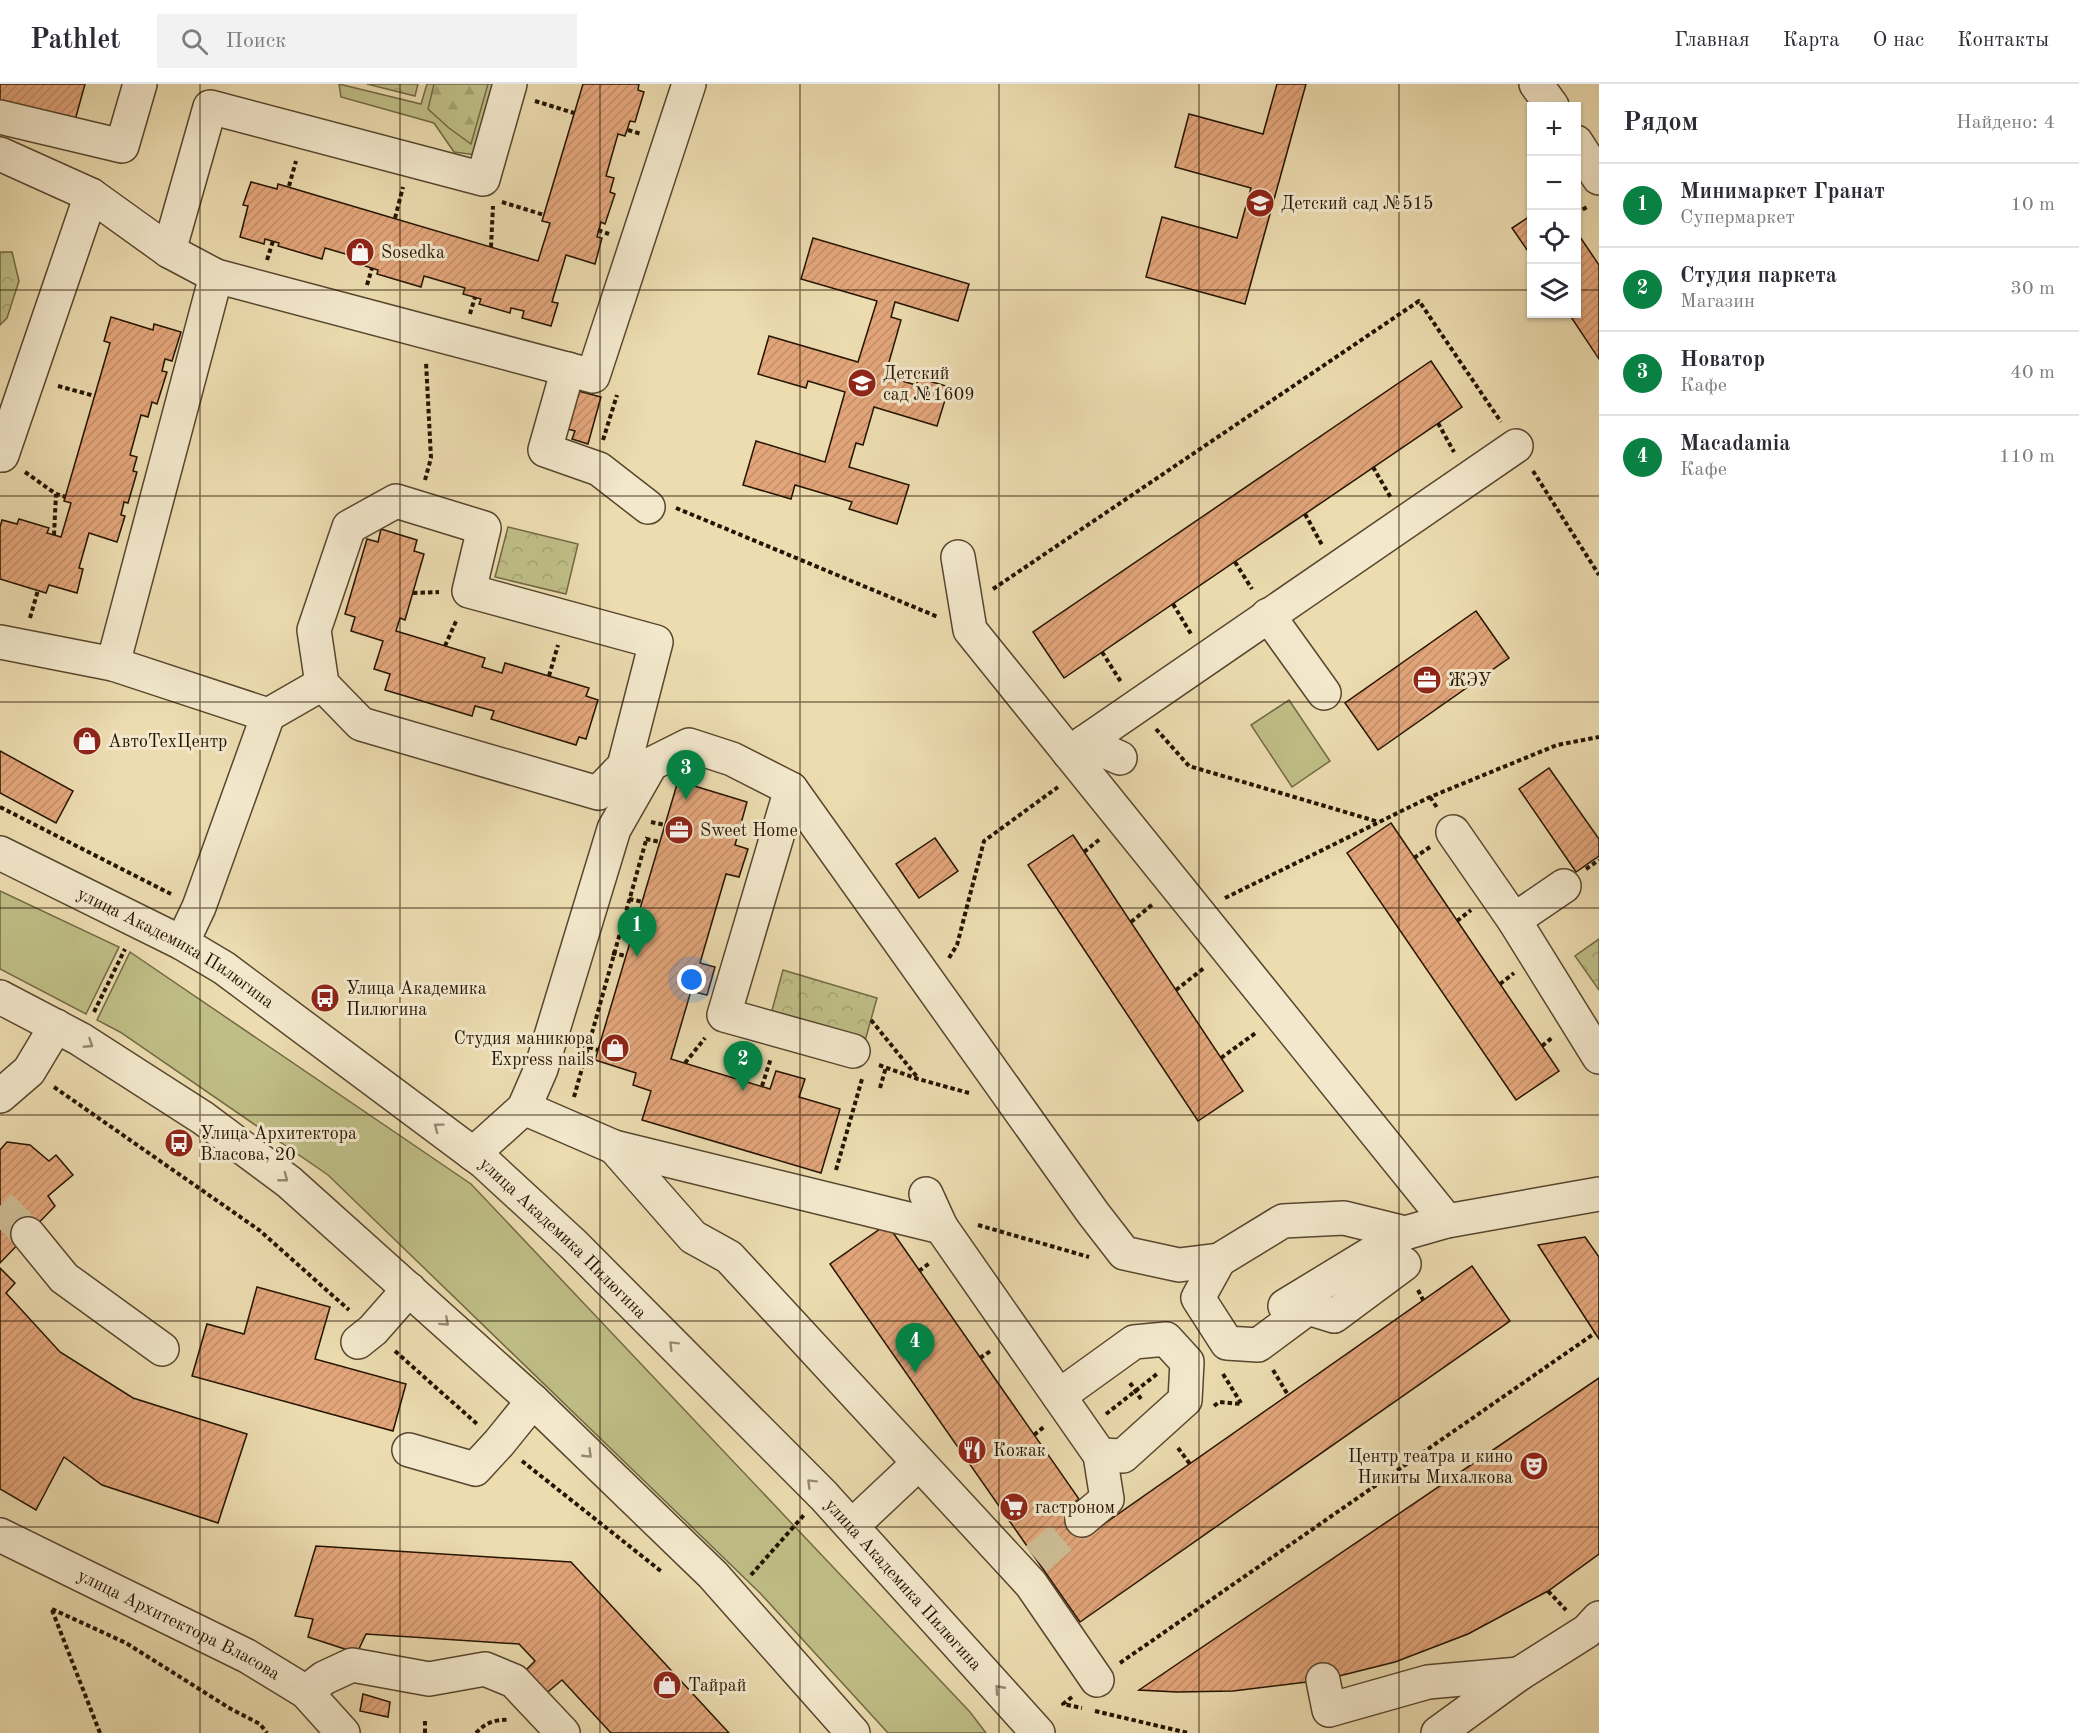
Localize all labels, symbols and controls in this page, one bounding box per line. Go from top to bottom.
search box [157,14,577,68]
icon: search [178,25,211,58]
text: Pathlet [30,27,121,55]
text: Поиск [226,30,286,52]
text: Главная [1674,30,1750,51]
text: Карта [1783,30,1840,51]
text: О нас [1873,30,1924,51]
text: Контакты [1957,30,2049,51]
map controls [1527,102,1581,318]
button: + [1527,102,1581,156]
text: Рядом [1623,110,1698,136]
text: Найдено: 4 [1956,113,2055,133]
button: − [1527,156,1581,210]
text: Минимаркет Гранат [1680,181,1885,203]
school or university icon: Детский сад №515 [1244,187,1276,219]
place label: Детский сад №515 [1281,195,1434,213]
text: 1 [1637,195,1648,215]
text: 10 m [2010,195,2055,215]
text: Супермаркет [1680,208,1795,228]
button: locate [1527,210,1581,264]
shop icon: Sosedka [344,236,376,268]
place label: Sosedka [381,244,445,262]
button: layers [1527,264,1581,318]
text: Студия паркета [1680,265,1837,287]
text: 2 [1637,279,1648,299]
text: 30 m [2010,279,2055,299]
text: Магазин [1680,292,1755,312]
text: Новатор [1680,349,1765,371]
text: 3 [1637,363,1648,383]
text: 40 m [2010,363,2055,383]
place label: Детский сад №1609 [883,365,975,404]
school or university icon: Детский сад №1609 [846,367,878,399]
text: Кафе [1680,376,1727,396]
text: Macadamia [1680,433,1791,455]
text: 4 [1637,447,1648,467]
text: 110 m [1999,447,2055,467]
text: Кафе [1680,460,1727,480]
office icon: ЖЭУ [1411,664,1443,696]
place label: ЖЭУ [1448,672,1492,690]
shop icon: АвтоТехЦентр [71,725,103,757]
place label: АвтоТехЦентр [108,733,227,751]
pin: 3 [666,750,706,800]
office icon: Sweet Home [663,814,695,846]
place label: Sweet Home [700,822,798,840]
street label: улица Академика Пилюгина [74,885,277,1012]
pin: 1 [618,908,656,957]
your location [677,965,706,994]
place label: Улица Академика Пилюгина [346,980,487,1019]
bus stop icon: Улица Академика Пилюгина [309,982,341,1014]
place label: Студия маникюра Express nails [454,1030,594,1069]
shop icon: Студия маникюра Express nails [599,1032,631,1064]
one-way arrow [82,1037,93,1048]
pin: 2 [724,1042,762,1091]
one-way arrow [433,1124,444,1135]
place label: Улица Архитектора Власова, 20 [200,1125,357,1164]
bus stop icon: Улица Архитектора Власова, 20 [163,1127,195,1159]
street label: улица Академика Пилюгина [475,1154,650,1323]
one-way arrow [277,1171,288,1182]
one-way arrow [438,1315,449,1326]
pin: 4 [896,1324,934,1373]
one-way arrow [669,1342,680,1352]
restaurant icon: Кожак [956,1434,988,1466]
place label: Кожак [993,1442,1046,1460]
one-way arrow [581,1447,592,1458]
place label: Центр театра и кино Никиты Михалкова [1348,1448,1513,1487]
theatre icon: Центр театра и кино Никиты Михалкова [1518,1450,1550,1482]
one-way arrow [807,1479,818,1489]
supermarket icon: гастроном [998,1491,1030,1523]
street label: улица Академика Пилюгина [821,1496,985,1674]
place label: гастроном [1035,1499,1115,1517]
street label: улица Архитектора Власова [75,1566,283,1684]
shop icon: Тайрай [651,1669,683,1701]
place label: Тайрай [688,1677,746,1695]
one-way arrow [995,1686,1006,1696]

